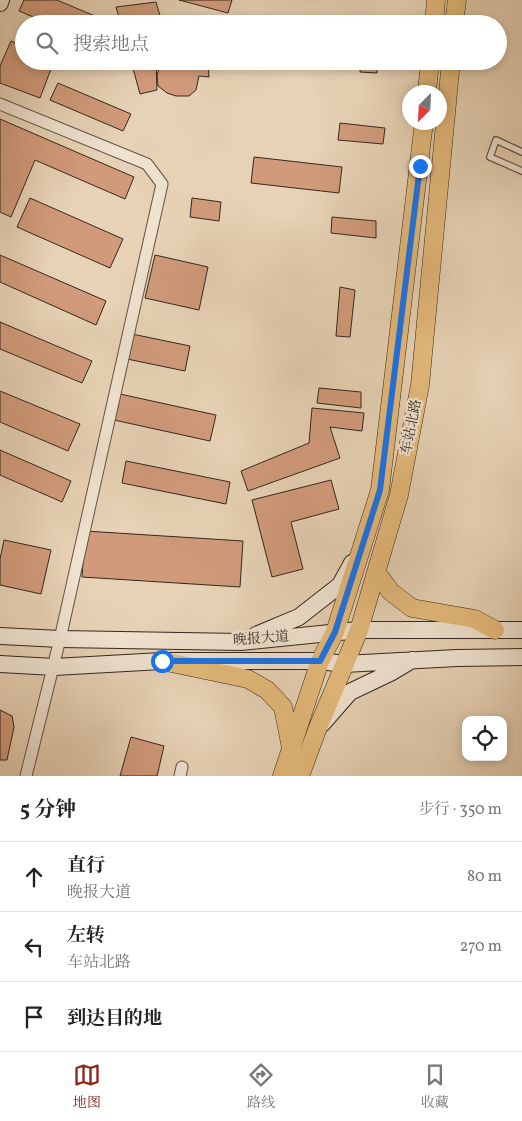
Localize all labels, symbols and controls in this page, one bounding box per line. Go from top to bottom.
search box [15,15,507,70]
icon: search [33,29,61,57]
text: 搜索地点 [73,32,149,58]
north arrow [402,85,447,130]
route end [409,155,432,178]
street label: 车站北路 [397,398,427,456]
street label: 晚报大道 [232,628,290,650]
route start [151,650,174,673]
map controls [462,716,507,761]
button: locate [462,716,507,761]
text: 5 分钟 [20,796,76,825]
text: 步行 · 350 m [418,799,502,821]
text: 直行 [67,853,105,879]
icon: ahead [20,863,48,891]
text: 80 m [467,866,502,888]
text: 晚报大道 [67,882,131,904]
text: 左转 [67,923,105,949]
icon: left [20,933,48,961]
text: 270 m [460,936,502,958]
text: 车站北路 [67,952,131,974]
icon: arrive [20,1003,48,1031]
text: 到达目的地 [67,1006,162,1032]
tab: 地图 [73,1061,101,1113]
tab: 路线 [247,1061,275,1113]
tab: 收藏 [421,1061,449,1113]

